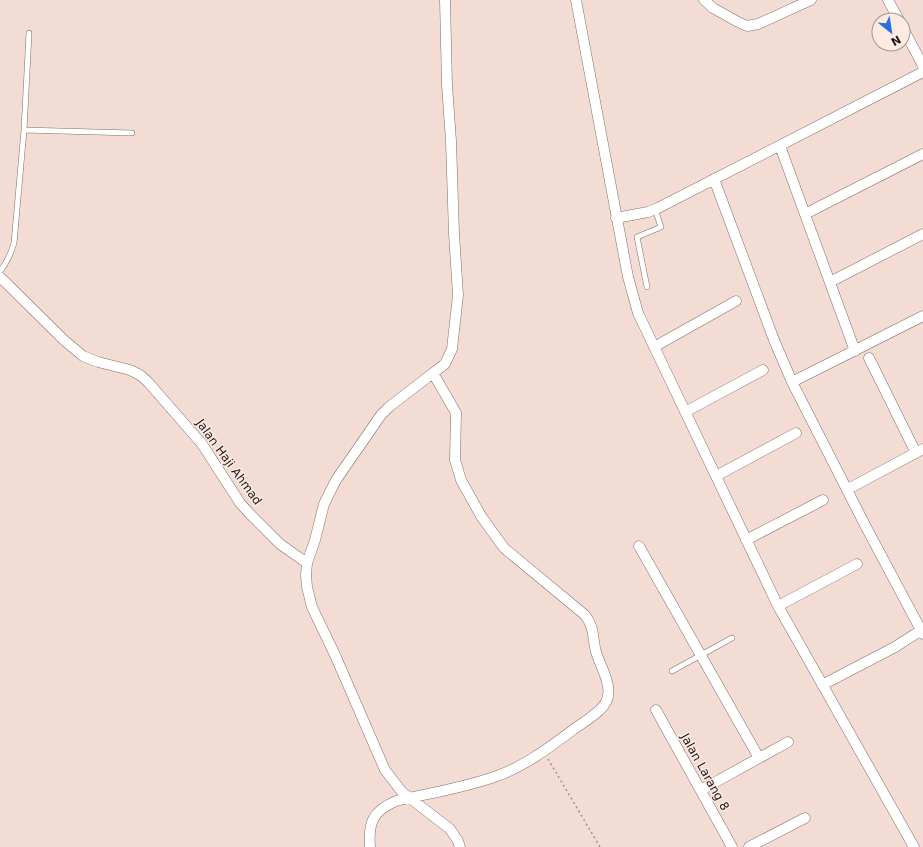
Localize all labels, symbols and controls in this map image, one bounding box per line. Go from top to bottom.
north arrow [871,12,911,52]
text: N [889,32,903,48]
street label: Jalan Haji Ahmad [193,416,265,508]
street label: Jalan Larang 8 [678,730,732,813]

